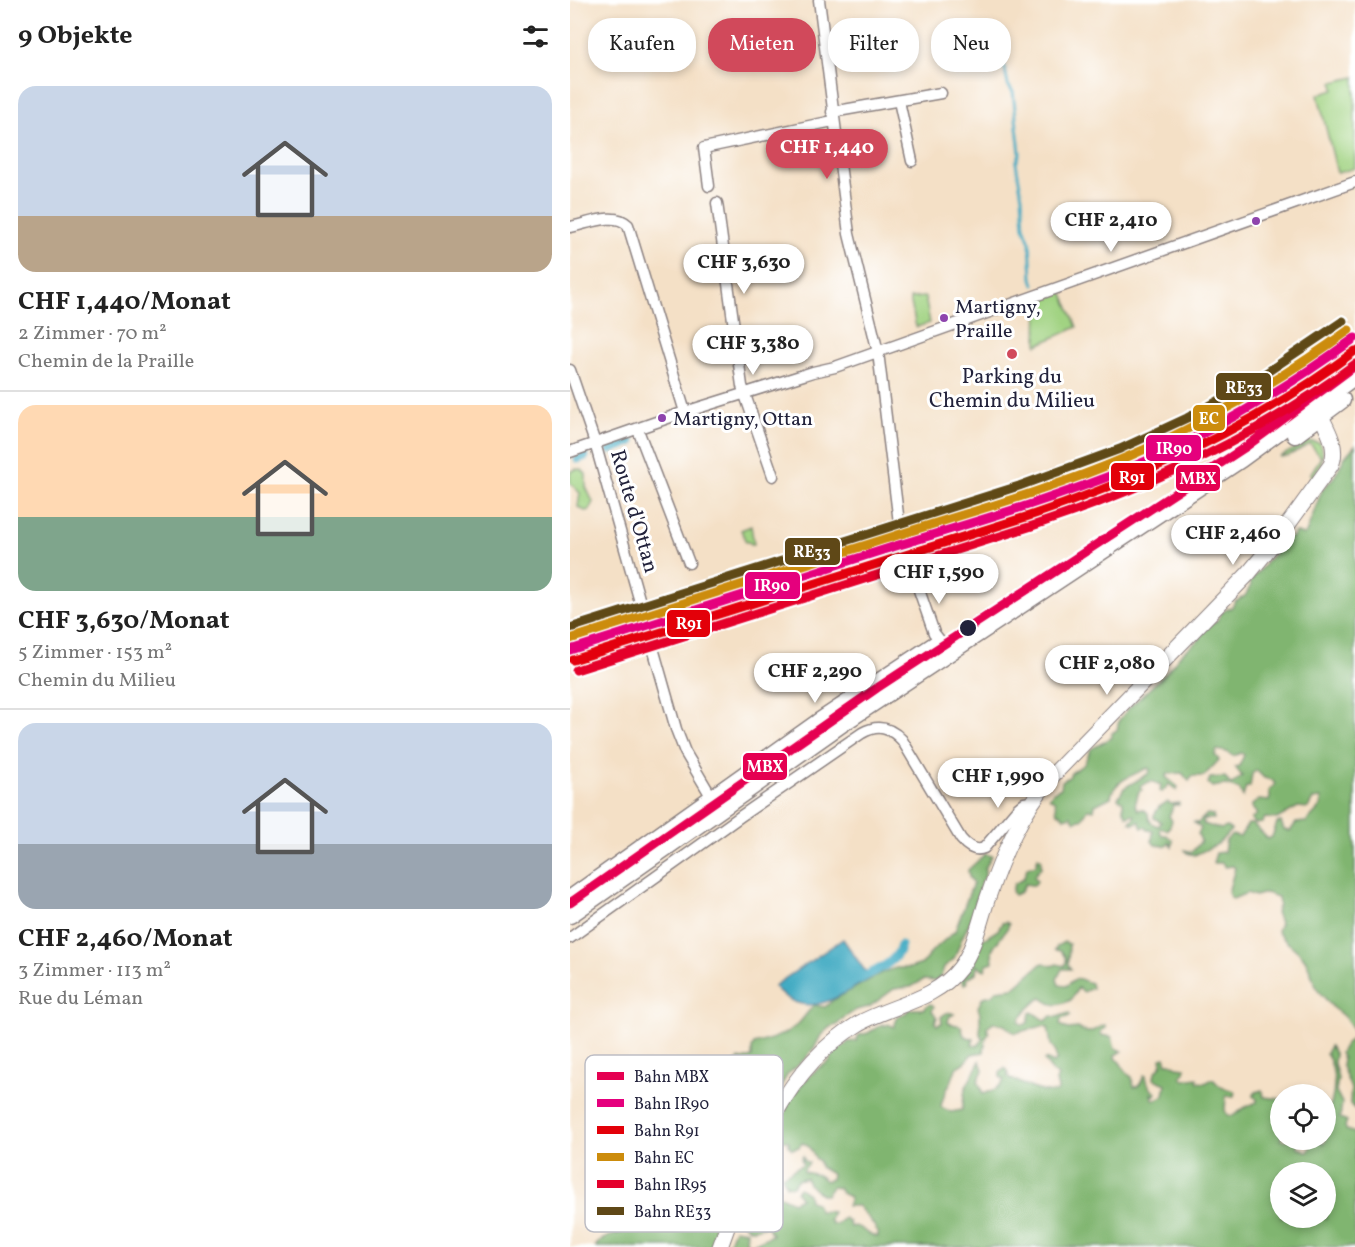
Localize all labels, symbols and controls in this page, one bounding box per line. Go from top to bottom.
text: 9 Objekte [18,18,133,54]
chip: Kaufen [588,18,696,72]
chip: Mieten [708,18,816,72]
chip: Filter [828,18,919,72]
chip: Neu [931,18,1011,72]
icon: filters [519,20,552,53]
icon: home [231,125,339,233]
pin: CHF 1,440 [758,129,896,180]
text: CHF 1,440 [780,134,874,162]
pin: CHF 2,410 [1042,202,1180,253]
text: CHF 2,410 [1065,207,1157,235]
unlabelled marker [1250,215,1262,227]
pin: CHF 3,630 [675,244,813,295]
text: CHF 3,630 [697,249,791,277]
text: CHF 1,440/Monat [18,284,231,320]
place label: Martigny, Praille [955,294,1041,346]
marker: Martigny, Praille [938,312,950,324]
text: 2 Zimmer · 70 m² [18,320,167,348]
pin: CHF 3,380 [684,325,822,376]
text: CHF 3,380 [706,330,800,358]
marker: Parking du Chemin du Milieu [1005,347,1019,361]
text: Chemin de la Praille [18,348,194,376]
place label: Parking du Chemin du Milieu [929,363,1095,416]
line badge: RE33 [1215,372,1272,401]
text: RE33 [1225,378,1263,400]
line badge: EC [1192,404,1226,432]
place label: Martigny, Ottan [673,406,813,434]
text: EC [1199,409,1219,431]
marker: Martigny, Ottan [656,412,668,424]
line badge: IR90 [1145,434,1202,462]
text: IR90 [1156,439,1192,461]
icon: home [231,444,339,552]
street label: Route d'Ottan [602,446,665,576]
line badge: R91 [1110,462,1155,491]
line badge: MBX [1175,464,1221,492]
text: R91 [1119,468,1145,490]
text: MBX [1180,469,1216,491]
pin: CHF 2,460 [1164,515,1302,566]
text: CHF 2,460 [1185,520,1281,548]
line badge: RE33 [784,537,841,566]
text: RE33 [793,542,831,564]
pin: CHF 1,590 [870,554,1008,605]
text: CHF 1,590 [894,559,984,587]
line badge: IR90 [744,571,801,600]
text: IR90 [754,576,790,598]
text: CHF 3,630/Monat [18,603,229,639]
line badge: R91 [666,609,711,638]
text: R91 [676,614,702,636]
unlabelled marker [958,618,978,638]
text: 5 Zimmer · 153 m² [18,639,172,667]
pin: CHF 2,080 [1038,645,1176,696]
text: CHF 2,080 [1059,650,1155,678]
pin: CHF 2,290 [746,653,884,704]
text: CHF 2,290 [768,658,862,686]
text: Chemin du Milieu [18,667,176,695]
line badge: MBX [742,752,788,781]
text: MBX [747,757,783,779]
pin: CHF 1,990 [929,758,1067,809]
icon: home [231,762,339,870]
text: CHF 1,990 [952,763,1044,791]
text: CHF 2,460/Monat [18,921,233,957]
text: 3 Zimmer · 113 m² [18,957,171,985]
text: Rue du Léman [18,985,143,1013]
legend [585,1055,783,1232]
text: Bahn MBX [634,1067,710,1089]
map controls [1270,1084,1336,1228]
button: locate [1270,1084,1336,1150]
text: Bahn IR90 [634,1094,709,1116]
text: Bahn R91 [634,1121,700,1143]
text: Bahn EC [634,1148,694,1170]
button: layers [1270,1162,1336,1228]
text: Bahn IR95 [634,1175,707,1197]
text: Bahn RE33 [634,1202,711,1224]

